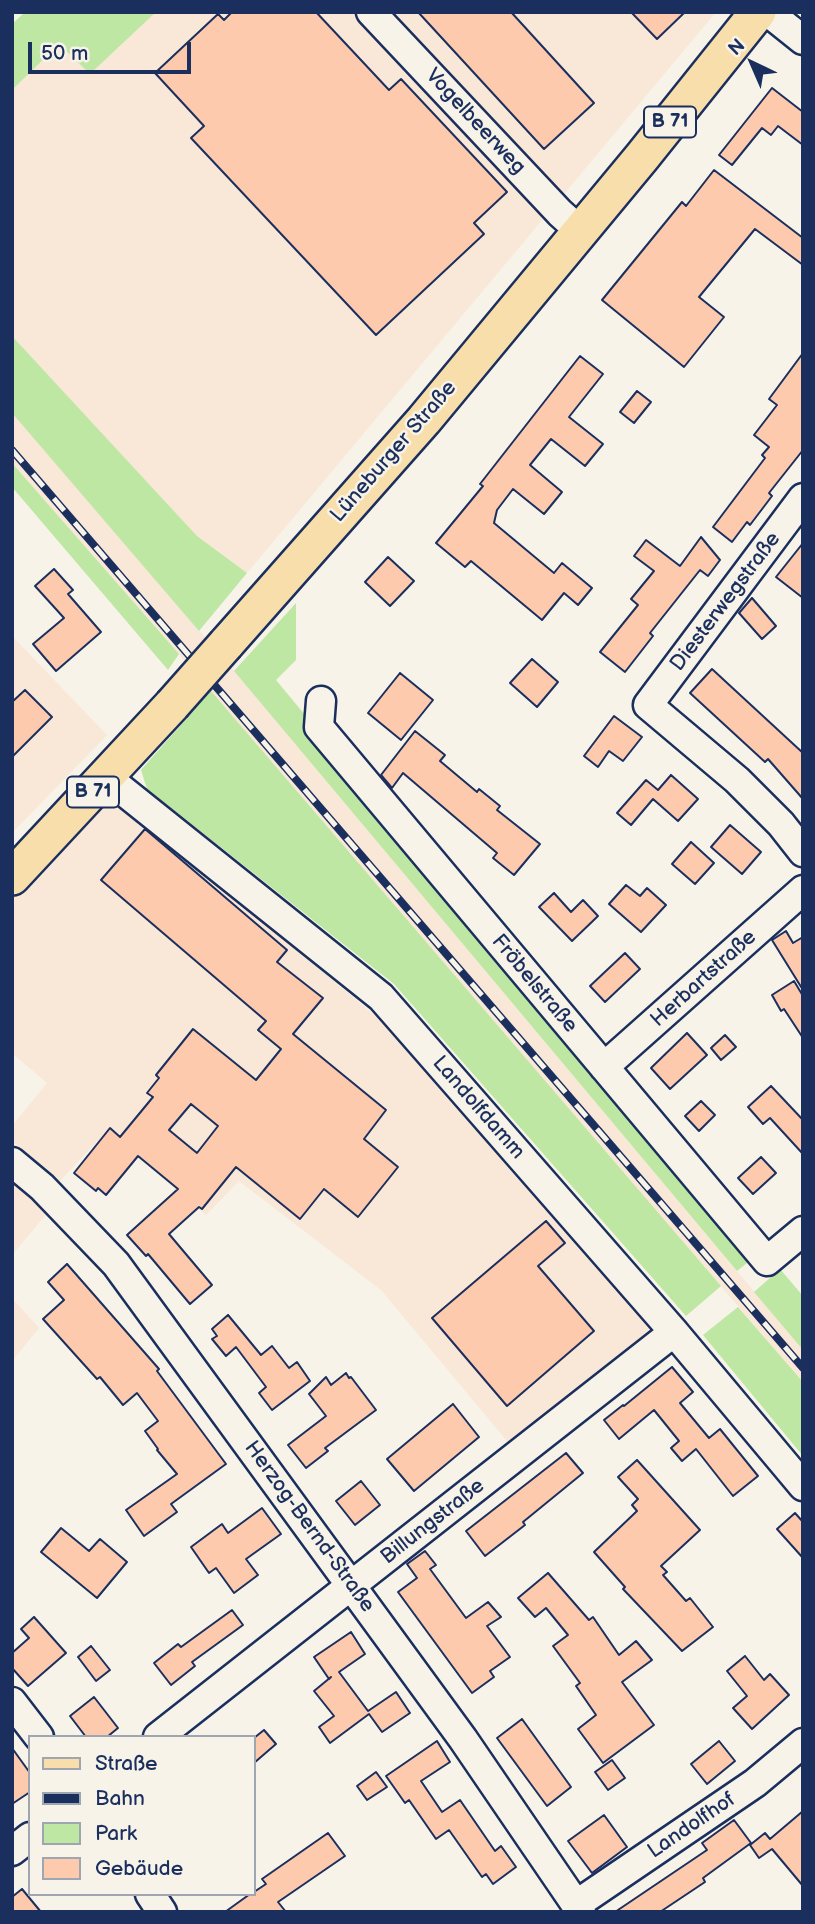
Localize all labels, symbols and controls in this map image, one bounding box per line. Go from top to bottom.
scale bar [32,28,194,72]
north arrow [717,28,787,98]
text: N [724,34,750,61]
text: 50 m [41,41,88,66]
street label: Vogelbeerweg [420,64,530,180]
road number: B 71 [644,106,696,138]
street label: Lüneburger Straße [326,376,462,528]
street label: Diesterwegstraße [666,528,786,676]
road number: B 71 [67,776,119,807]
street label: Herbartstraße [646,925,762,1033]
street label: Fröbelstraße [486,930,582,1038]
street label: Landolfdamm [426,1051,530,1165]
street label: Herzog-Bernd-Straße [238,1436,380,1618]
street label: Billungstraße [376,1474,490,1570]
legend [28,1735,256,1896]
text: Straße [95,1751,157,1776]
text: Bahn [95,1786,145,1811]
street label: Landolfhof [643,1788,741,1864]
text: Park [95,1821,137,1846]
text: Gebäude [95,1856,183,1881]

